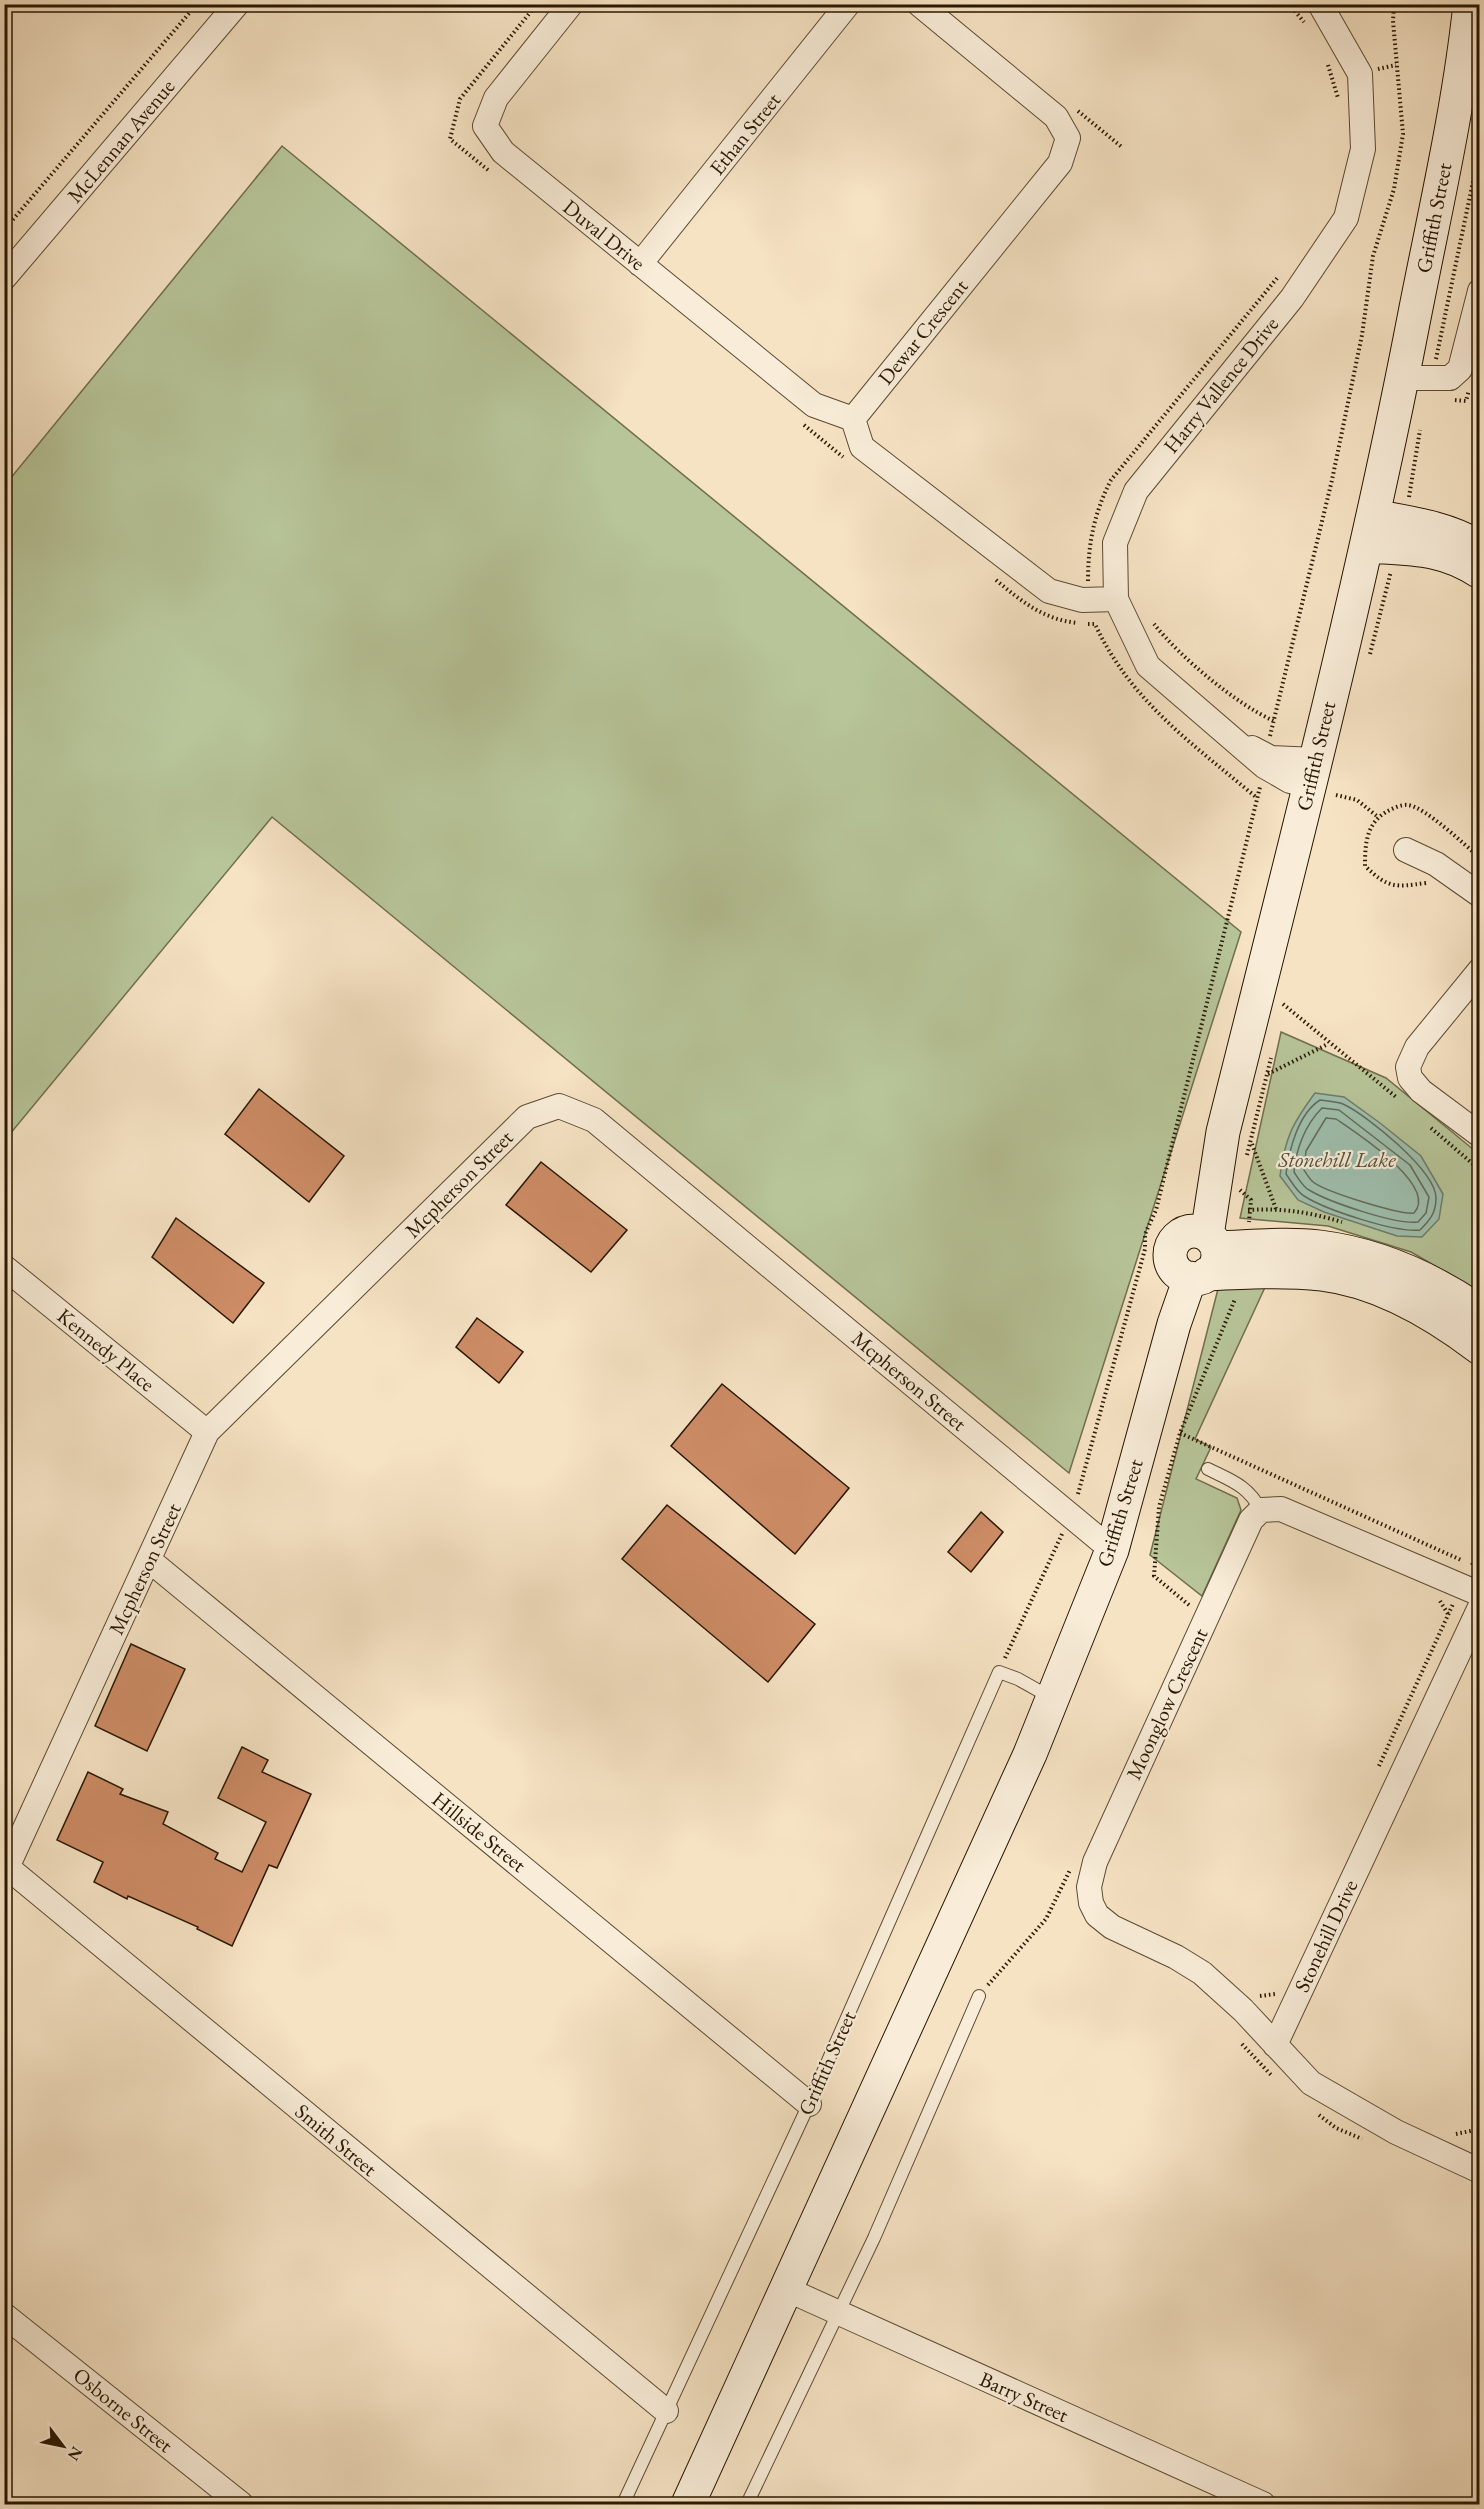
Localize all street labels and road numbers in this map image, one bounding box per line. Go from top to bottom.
street label: McLennan Avenue [61,73,180,208]
street label: Ethan Street [703,87,786,181]
street label: Griffith Street [1410,160,1457,275]
street label: Duval Drive [558,193,651,276]
street label: Dewar Crescent [872,273,974,390]
street label: Harry Vallence Drive [1157,311,1284,458]
street label: Griffith Street [1290,698,1341,813]
street label: Mcpherson Street [399,1124,519,1243]
street label: Kennedy Place [52,1302,161,1397]
street label: Mcpherson Street [846,1325,973,1437]
street label: Griffith Street [1090,1455,1149,1570]
street label: Mcpherson Street [102,1498,187,1639]
street label: Moonglow Crescent [1120,1623,1214,1784]
street label: Hillside Street [427,1785,532,1878]
street label: Stonehill Drive [1288,1875,1363,1996]
street label: Griffith Street [792,2006,862,2119]
street label: Smith Street [290,2097,383,2182]
street label: Osborne Street [68,2361,179,2458]
street label: Barry Street [976,2365,1073,2428]

